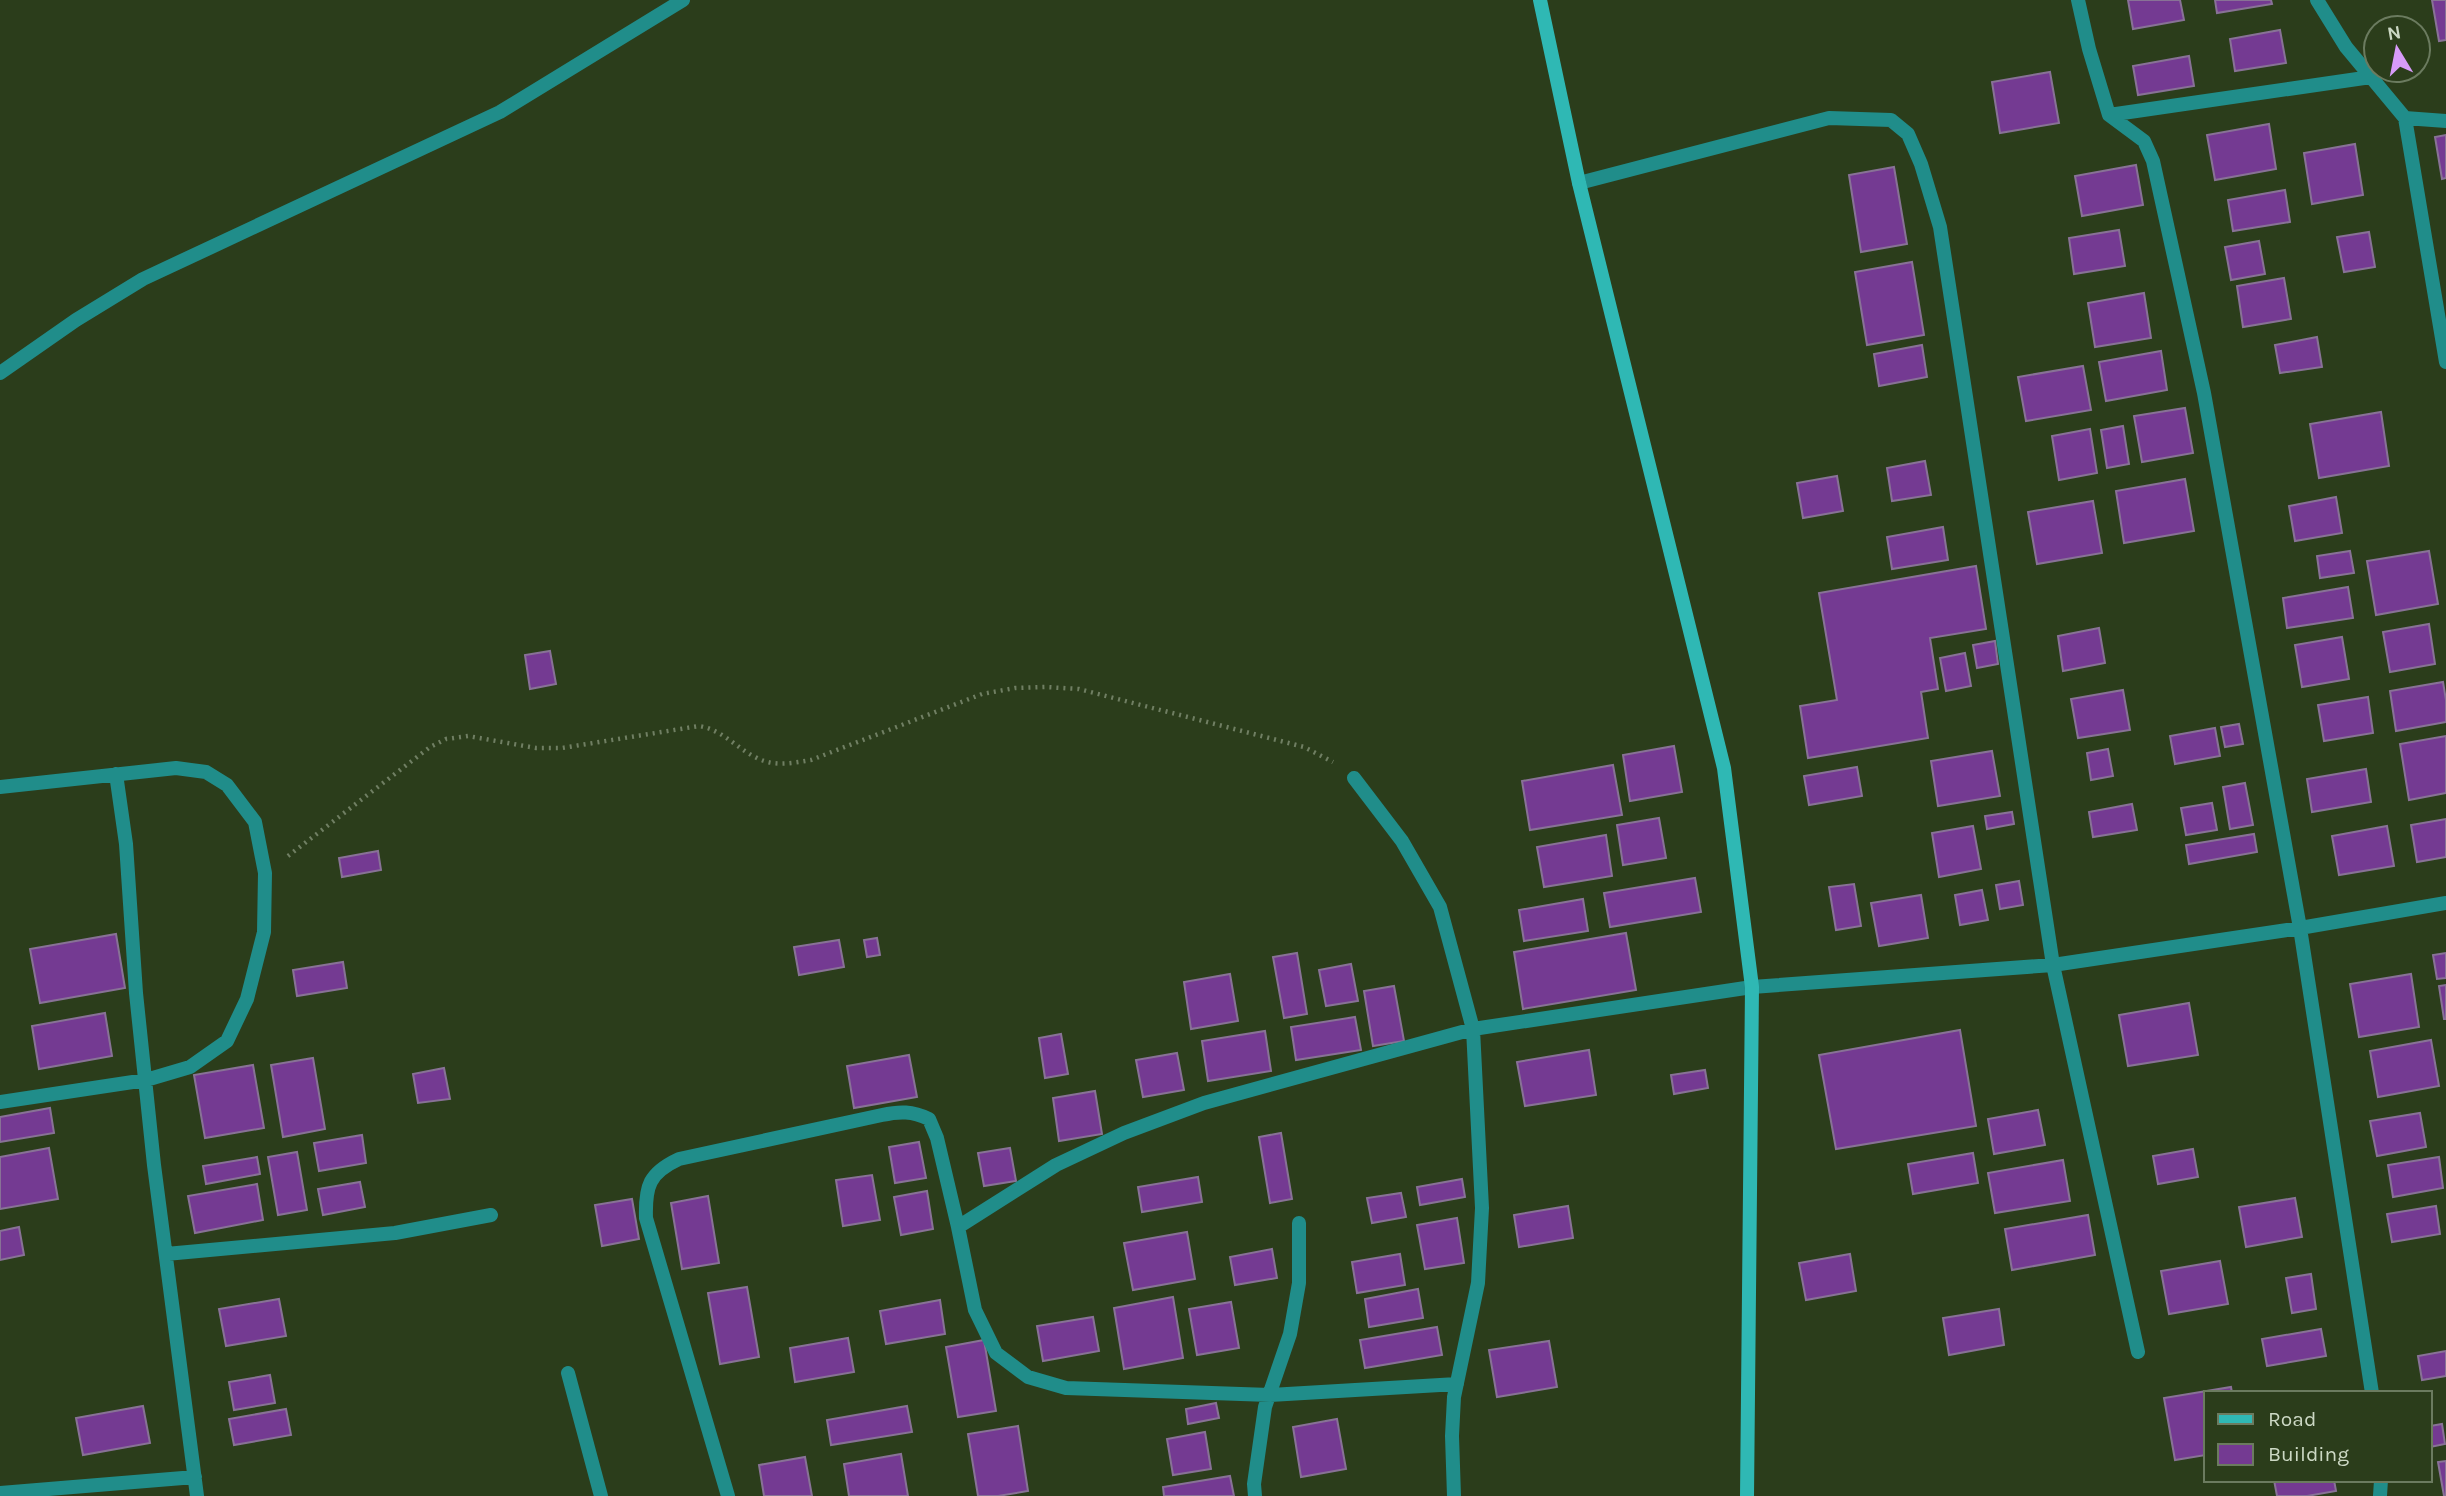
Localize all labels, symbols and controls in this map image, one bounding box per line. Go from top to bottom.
north arrow [2362,14,2432,84]
text: N [2386,21,2403,45]
legend [2204,1391,2432,1482]
text: Road [2268,1407,2316,1431]
text: Building [2268,1442,2349,1466]

